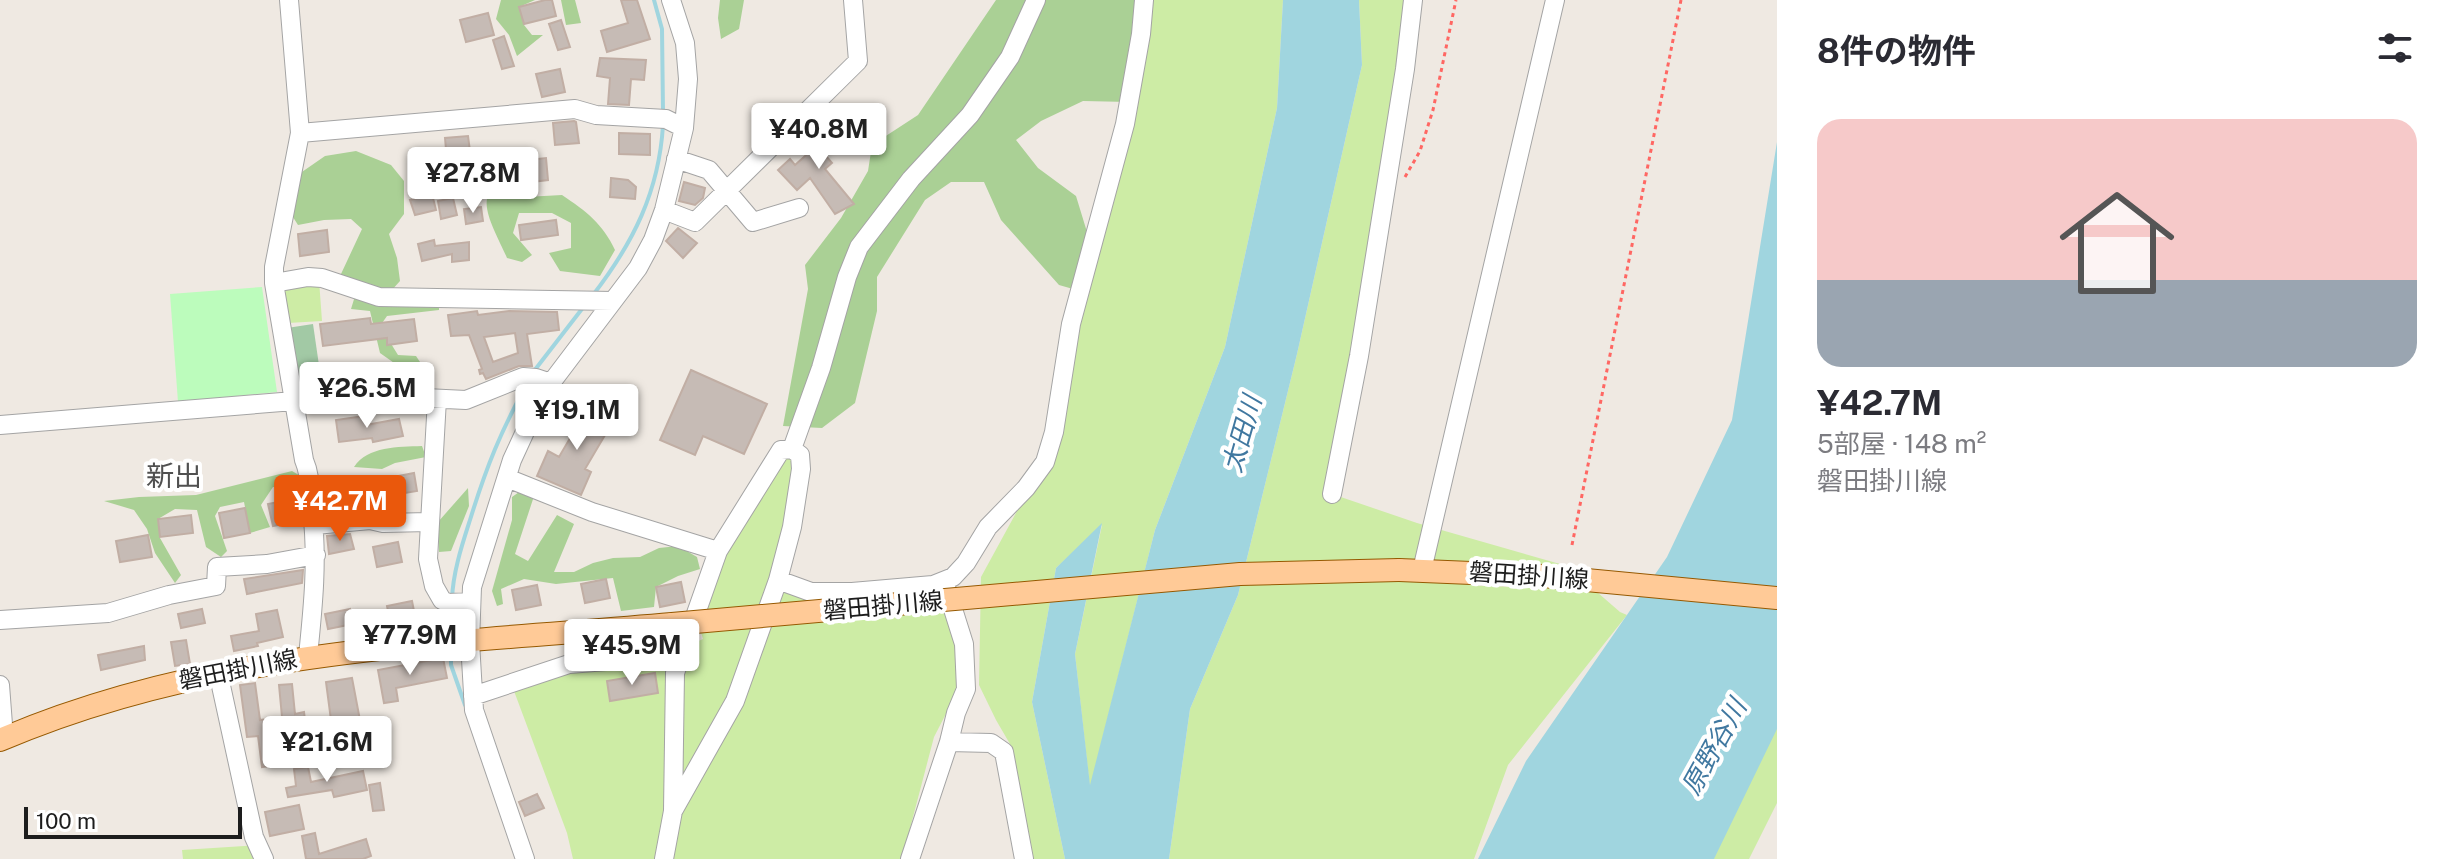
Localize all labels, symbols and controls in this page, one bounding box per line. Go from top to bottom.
icon: filters [2373,26,2417,70]
text: 8件の物件 [1817,31,1976,71]
pin: ¥40.8M [754,103,884,171]
text: ¥40.8M [769,113,869,144]
pin: ¥27.8M [408,147,538,215]
text: ¥27.8M [425,157,521,188]
icon: home [2045,171,2189,315]
pin: ¥26.5M [302,362,432,430]
text: ¥26.5M [317,372,417,403]
text: ¥42.7M [1817,383,1942,423]
pin: ¥19.1M [512,384,642,452]
water label: 太田川 [1216,389,1268,476]
text: ¥19.1M [533,394,621,425]
text: 5部屋 · 148 m² [1817,428,1986,459]
district label: 新出 [146,459,202,492]
text: 磐田掛川線 [1817,465,1947,496]
pin: ¥42.7M [275,475,405,543]
text: ¥42.7M [292,485,388,516]
street label: 磐田掛川線 [1468,557,1590,593]
street label: 磐田掛川線 [822,586,944,624]
pin: ¥77.9M [345,609,475,677]
text: ¥77.9M [363,619,457,650]
pin: ¥45.9M [567,619,697,687]
text: ¥45.9M [582,629,682,660]
street label: 磐田掛川線 [176,644,299,694]
water label: 原野谷川 [1675,691,1754,800]
pin: ¥21.6M [262,716,392,784]
text: ¥21.6M [281,726,373,757]
scale bar [24,803,242,839]
text: 100 m [36,808,96,834]

